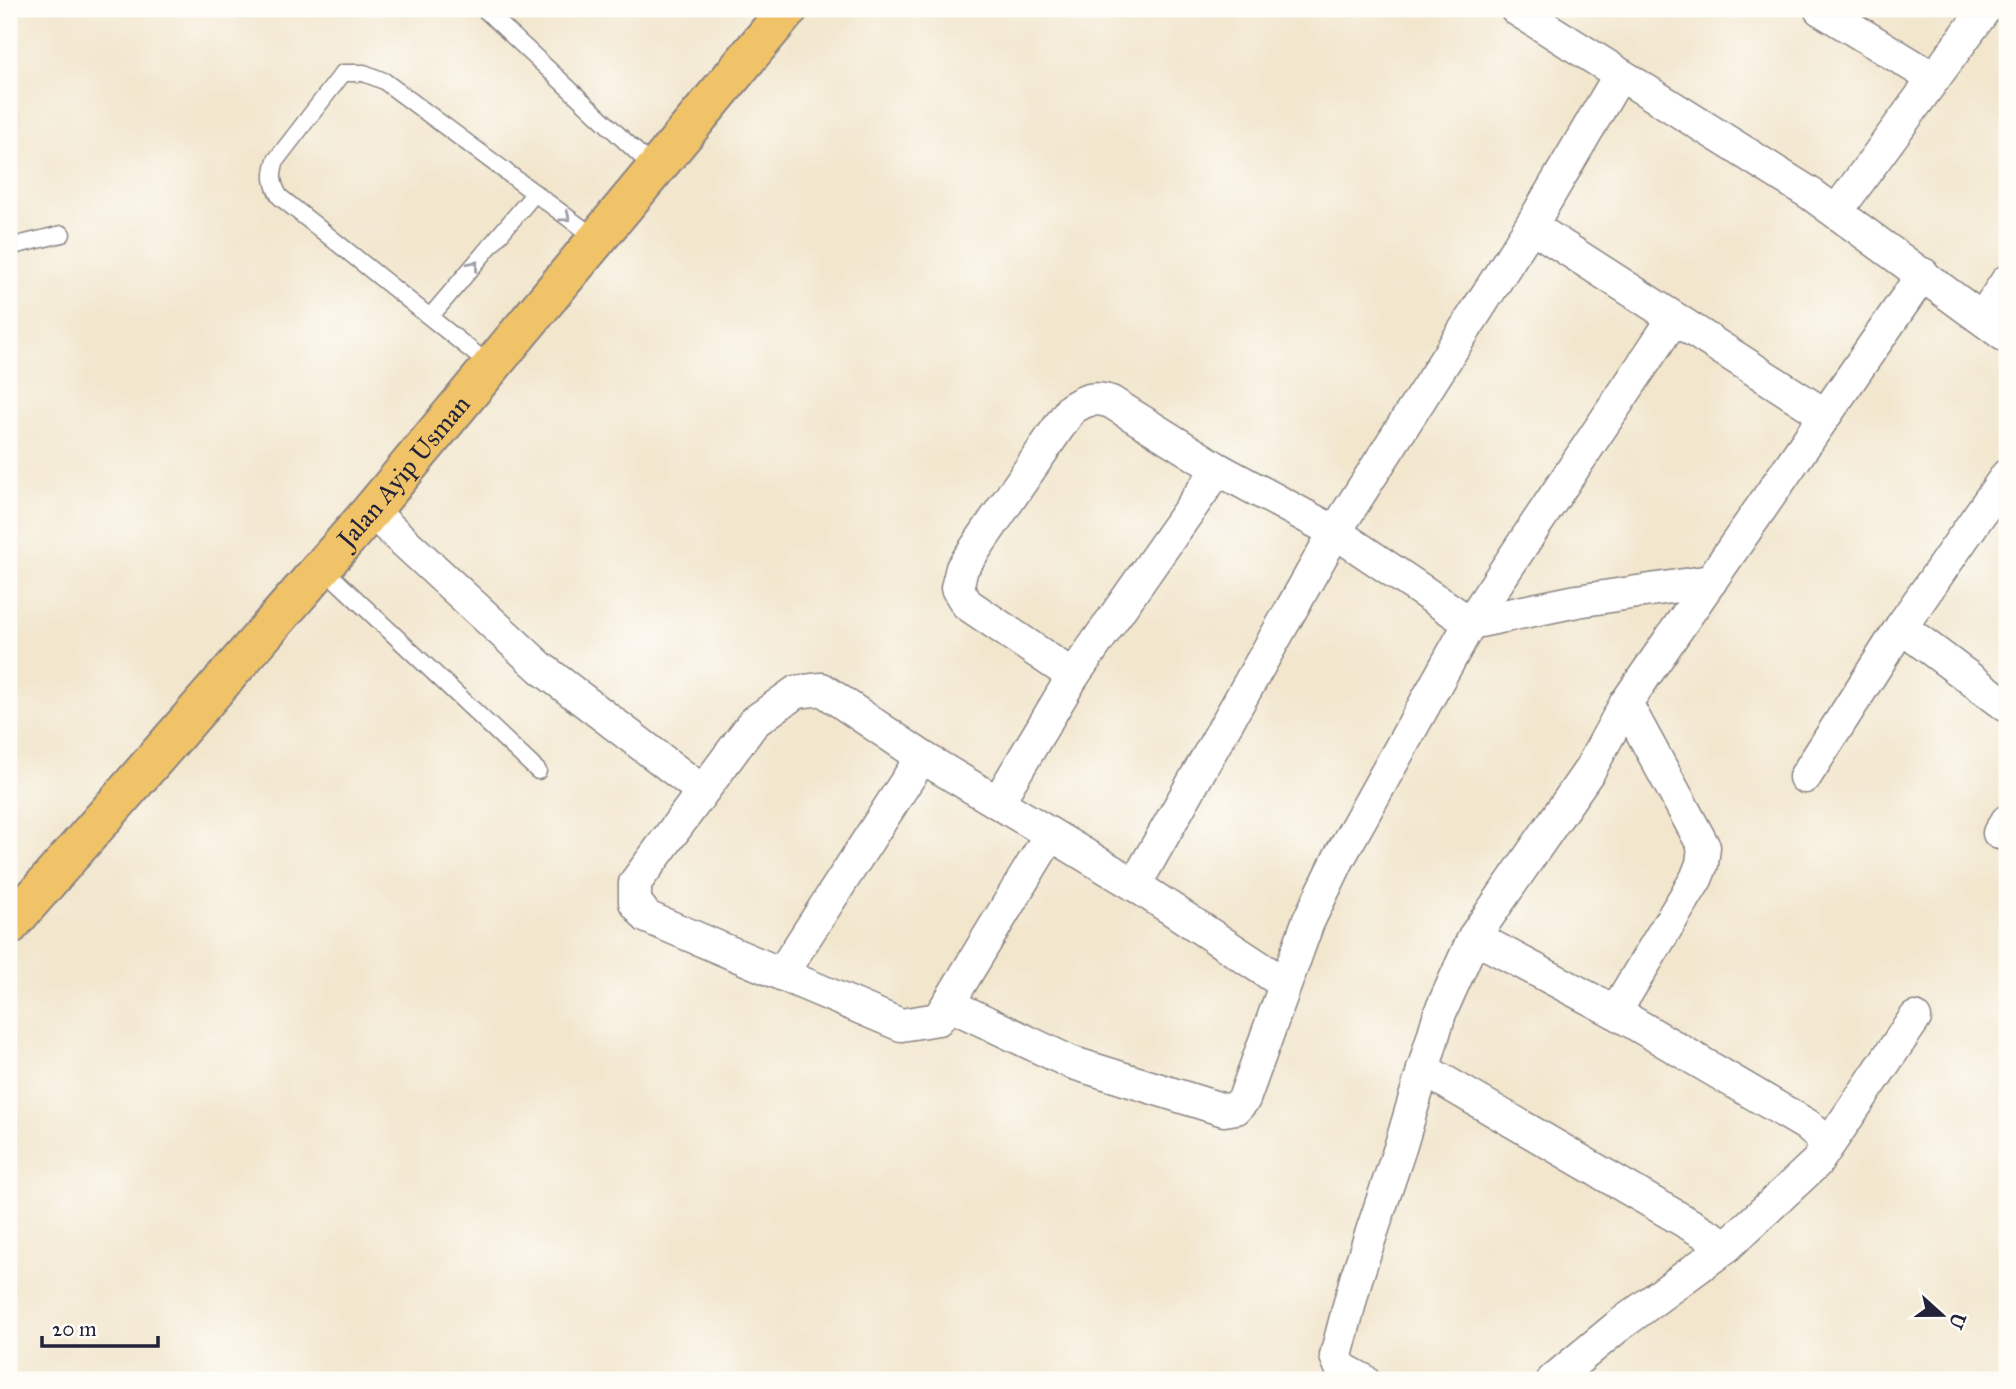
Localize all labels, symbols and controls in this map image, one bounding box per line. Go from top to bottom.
one-way arrow [559,208,571,221]
one-way arrow [466,260,478,273]
street label: Jalan Ayip Usman [328,388,477,557]
north arrow [1908,1280,1978,1350]
scale bar [42,1305,158,1349]
text: U [1944,1310,1971,1333]
text: 20 m [52,1316,97,1342]

